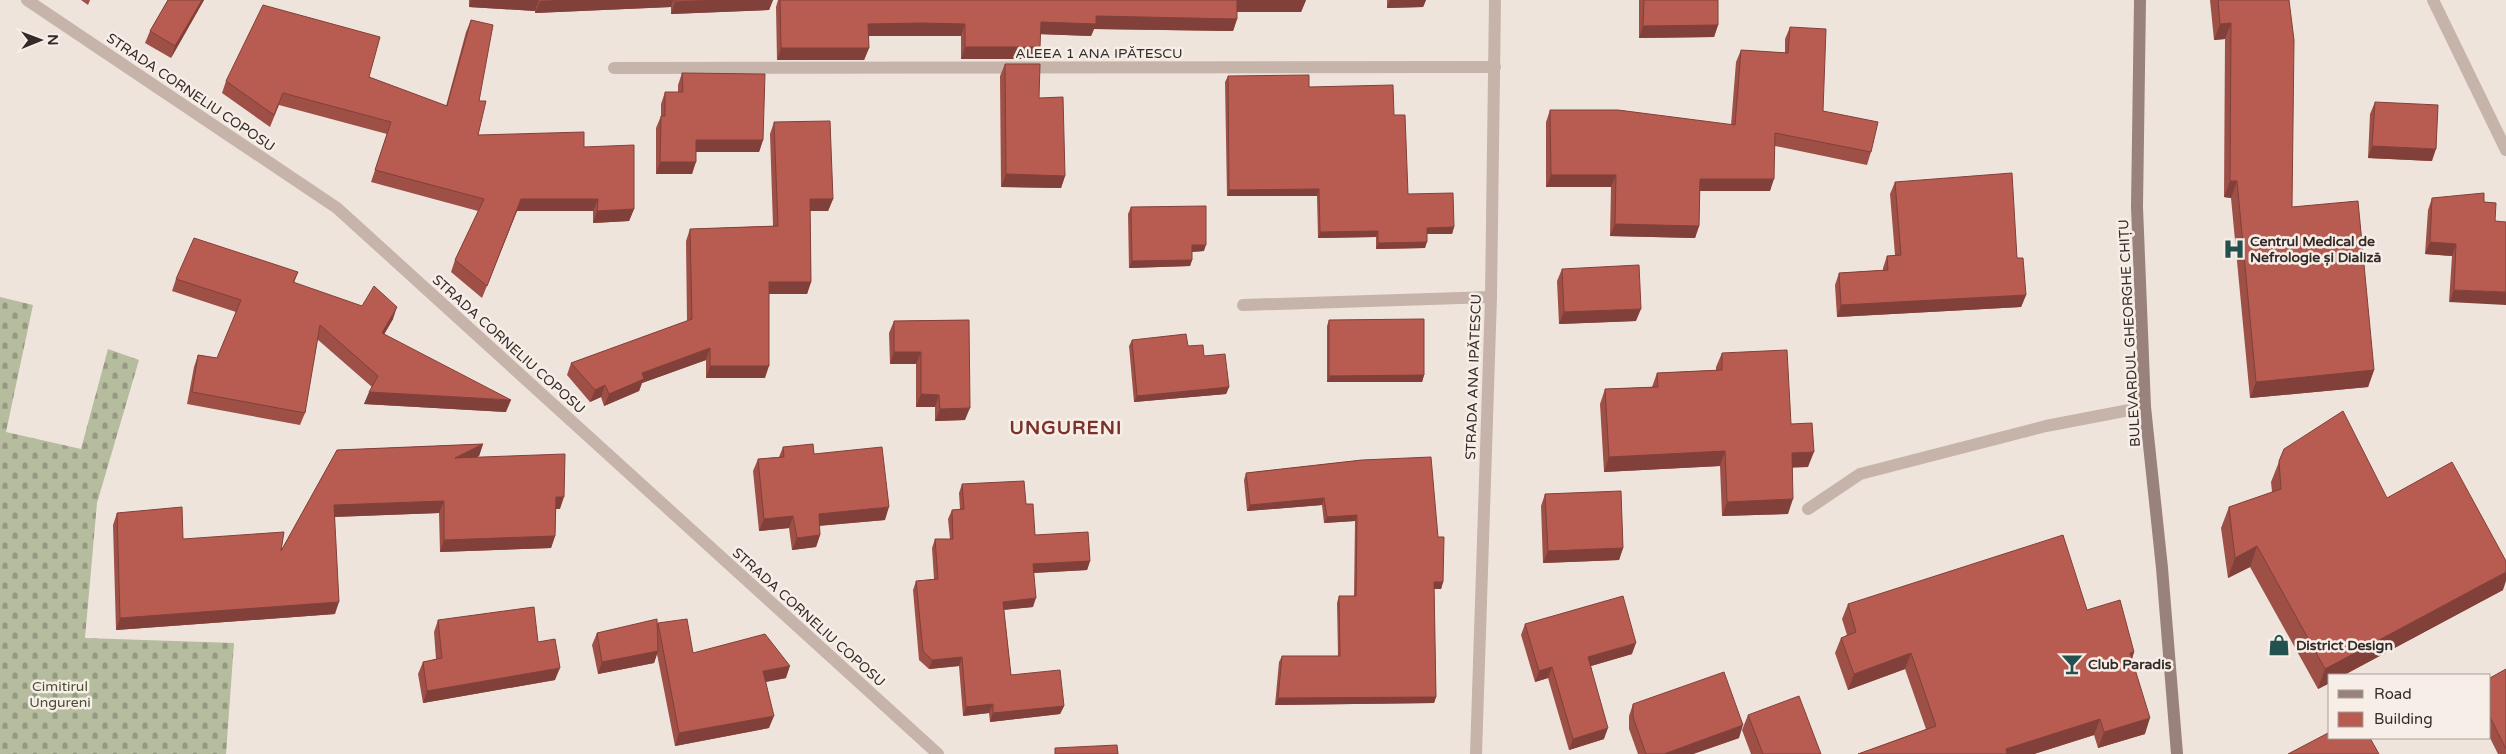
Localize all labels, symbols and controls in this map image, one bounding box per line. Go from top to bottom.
north arrow [15,15,65,65]
street label: STRADA CORNELIU COPOSU [103,30,278,155]
text: N [44,34,61,46]
street label: ALEEA 1 ANA IPĂTESCU [1015,45,1183,62]
street label: BULEVARDUL GHEORGHE CHIȚU [2115,219,2144,447]
place label: Centrul Medical de Nefrologie și Dializă [2250,233,2381,266]
hospital icon: Centrul Medical de Nefrologie și Dializă [2221,236,2247,262]
street label: STRADA CORNELIU COPOSU [429,271,588,417]
street label: STRADA ANA IPĂTESCU [1462,294,1485,460]
district label: UNGURENI [1010,417,1122,439]
street label: STRADA CORNELIU COPOSU [729,544,888,690]
shop icon: District Design [2266,632,2292,658]
place label: District Design [2296,637,2393,654]
bar icon: Club Paradis [2059,651,2085,677]
place label: Club Paradis [2088,656,2172,673]
legend [2328,674,2491,739]
park label: Cimitirul Ungureni [29,678,91,711]
text: Road [2374,685,2412,703]
text: Building [2374,710,2433,728]

